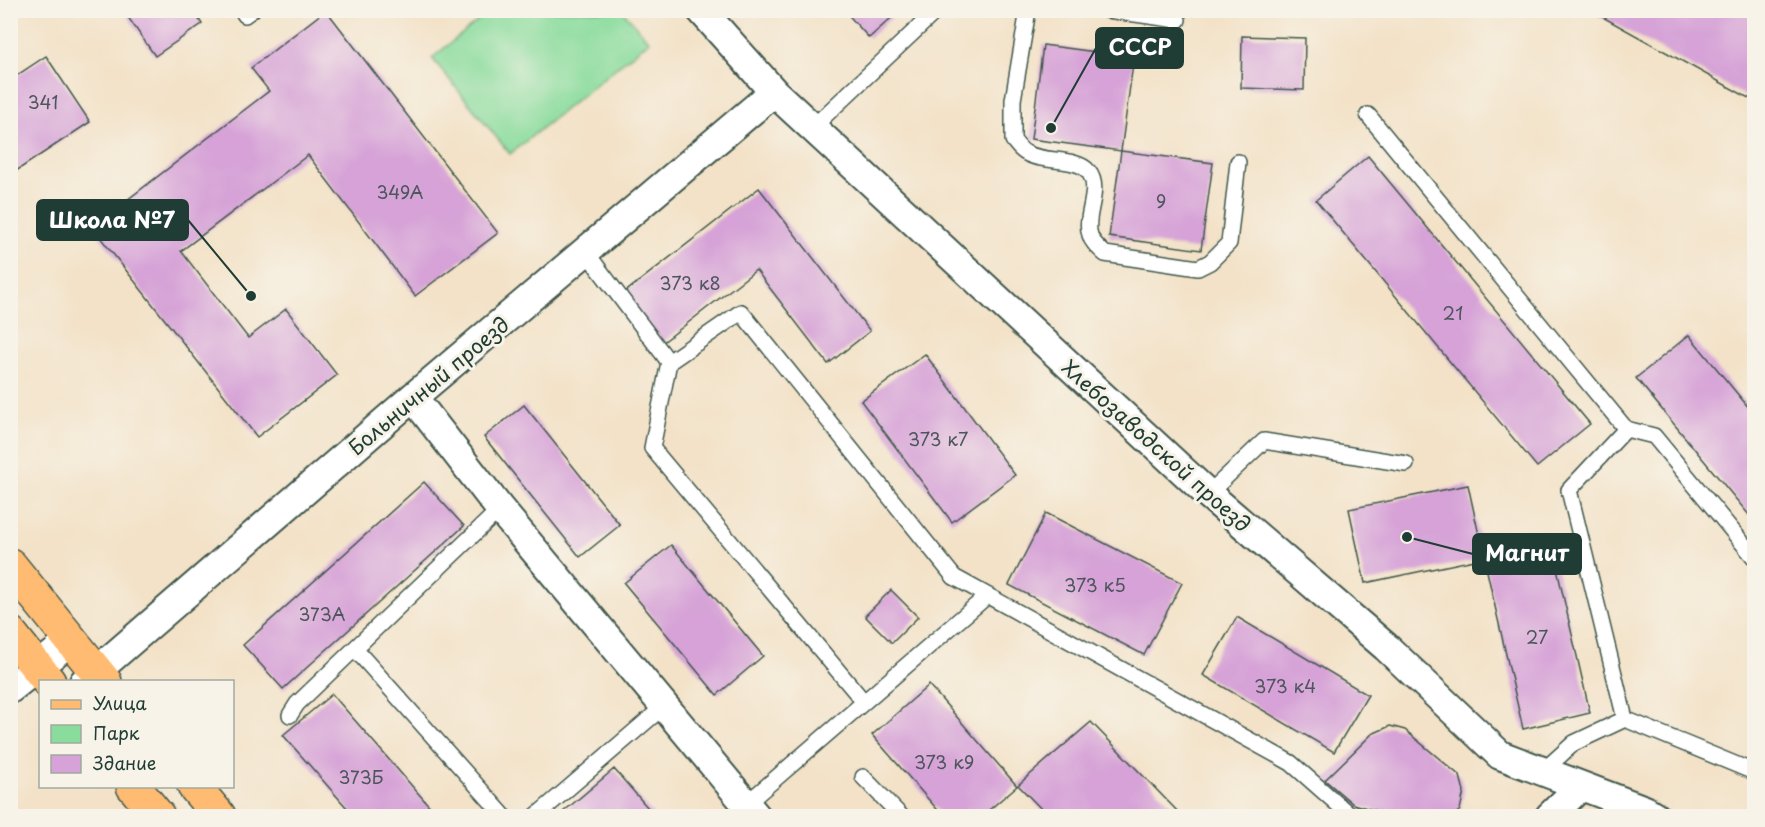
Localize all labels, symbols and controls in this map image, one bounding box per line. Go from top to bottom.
callout: СССР [1096,28,1183,68]
text: СССР [1108,29,1172,62]
house number: 341 [28,88,58,115]
house number: 349А [376,178,424,205]
house number: 9 [1156,187,1166,214]
callout: Школа №7 [37,200,188,240]
text: Школа №7 [49,202,175,235]
house number: 373 к8 [659,269,721,296]
house number: 21 [1443,299,1463,326]
street label: Больничный проезд [340,308,516,462]
street label: Хлебозаводской проезд [1055,351,1259,539]
house number: 373 к7 [908,425,968,452]
callout: Магнит [1473,534,1581,574]
text: Магнит [1485,535,1570,568]
house number: 373 к5 [1064,571,1126,598]
house number: 373А [298,600,346,627]
house number: 27 [1526,623,1548,650]
house number: 373 к4 [1254,672,1316,699]
legend [39,680,234,788]
text: Улица [93,689,147,716]
text: Парк [93,719,140,746]
house number: 373 к9 [914,748,974,775]
text: Здание [93,749,156,776]
house number: 373Б [338,763,384,790]

